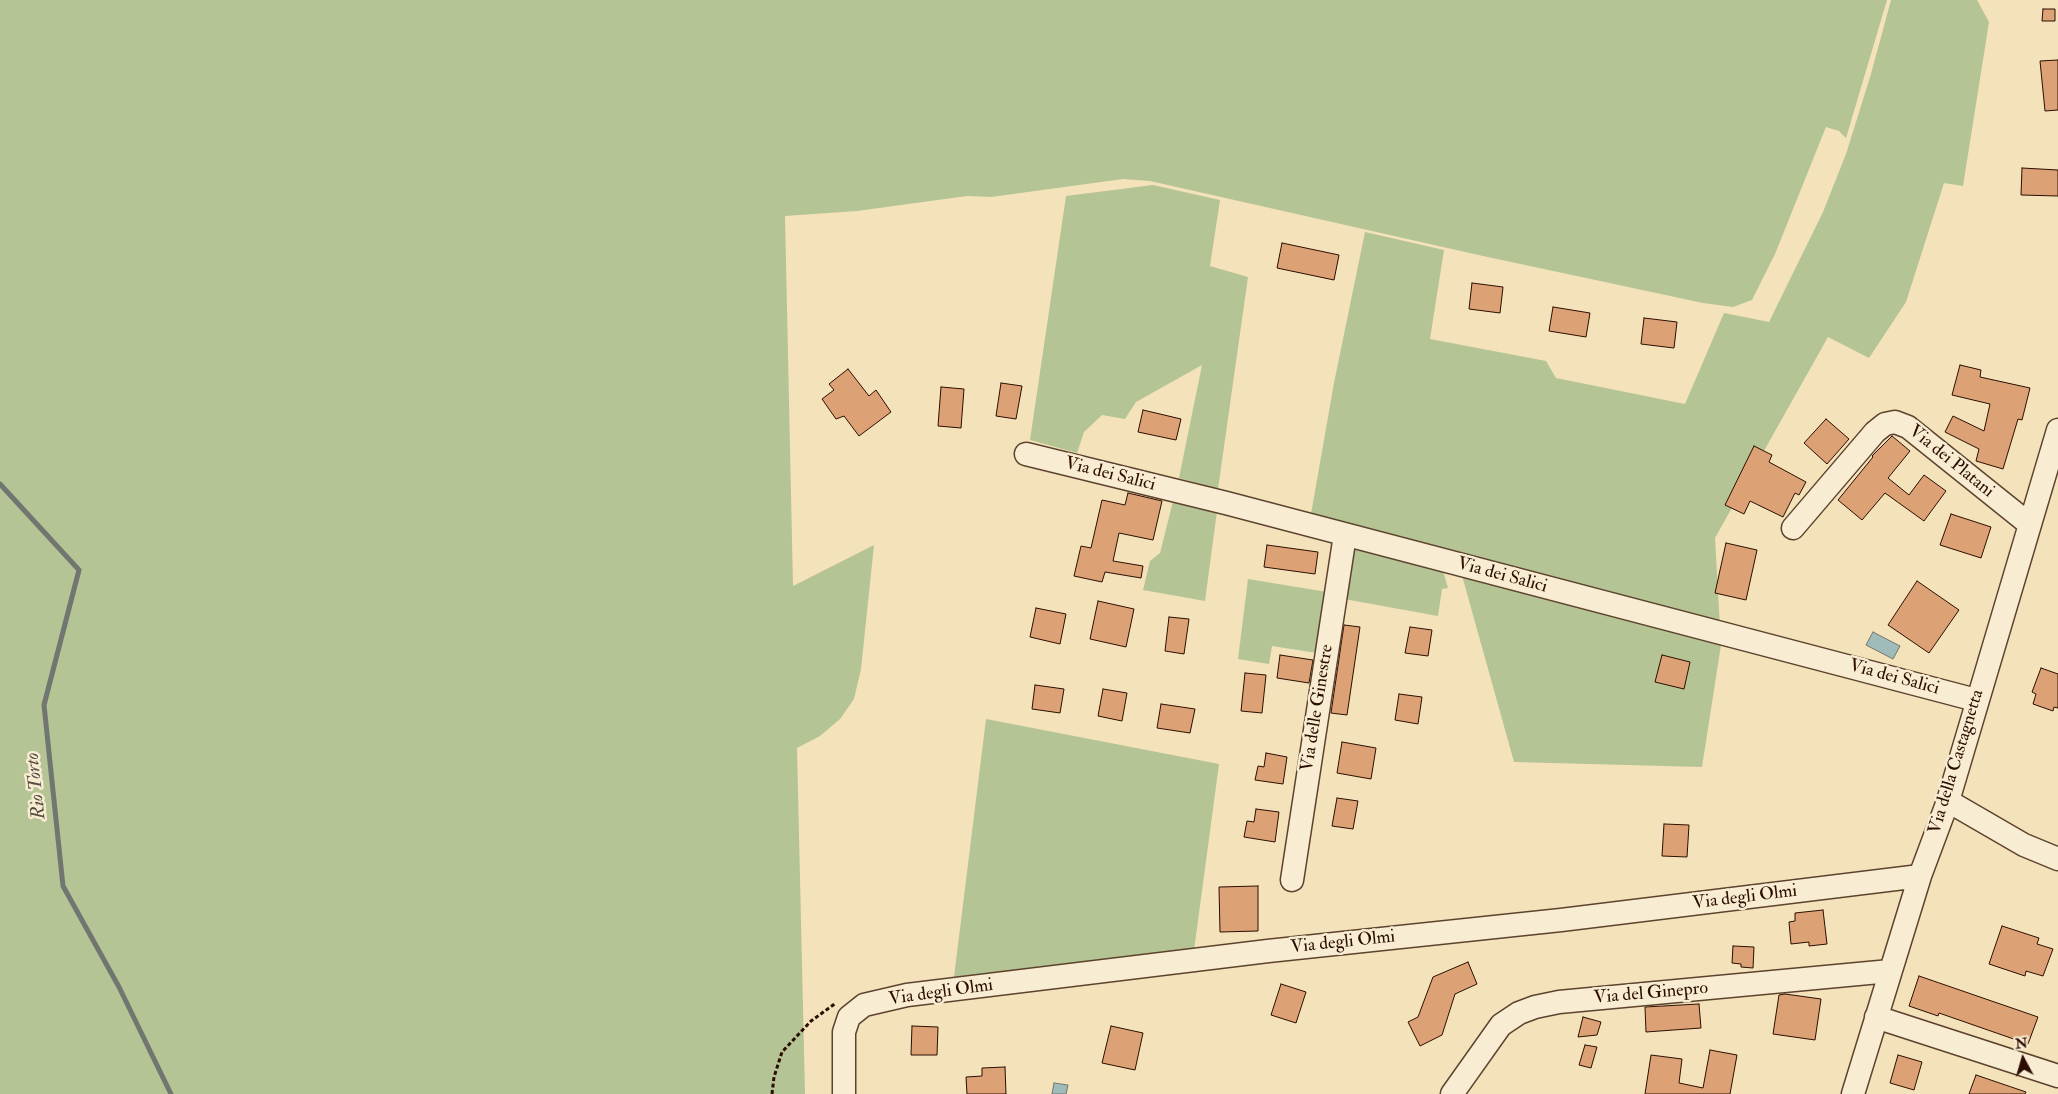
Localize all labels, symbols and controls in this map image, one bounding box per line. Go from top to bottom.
street label: Via dei Platani [1904,421,1998,503]
street label: Via dei Salici [1063,453,1157,497]
street label: Via dei Salici [1455,554,1549,598]
street label: Via delle Ginestre [1297,643,1339,773]
street label: Via dei Salici [1847,656,1941,700]
street label: Via della Castagnetta [1925,687,1989,837]
water label: Rio Torto [22,752,52,820]
street label: Via degli Olmi [1692,881,1798,915]
street label: Via degli Olmi [1290,927,1396,959]
street label: Via degli Olmi [888,975,994,1011]
street label: Via del Ginepro [1593,978,1709,1010]
north arrow [1998,1034,2048,1084]
text: N [2014,1034,2028,1053]

